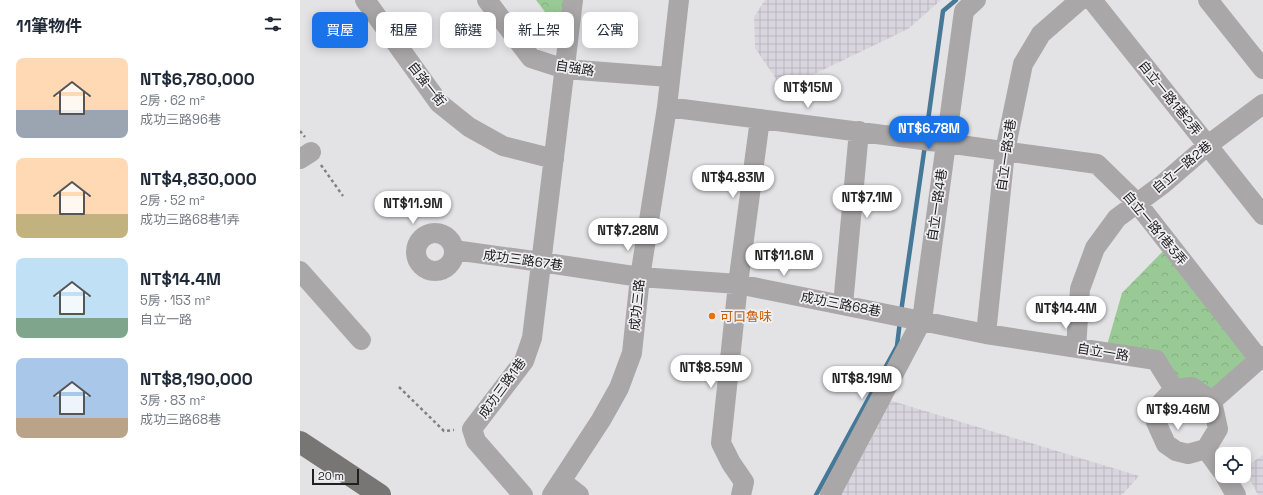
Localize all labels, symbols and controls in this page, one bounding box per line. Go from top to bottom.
chip: 買屋 [312,12,368,48]
chip: 租屋 [376,12,432,48]
chip: 篩選 [440,12,496,48]
chip: 新上架 [504,12,574,48]
chip: 公寓 [582,12,638,48]
icon: filters [262,13,284,35]
text: 11筆物件 [16,15,82,37]
street label: 自強路 [554,57,596,79]
street label: 自立一路1巷2弄 [1135,57,1205,139]
street label: 自強一街 [404,58,450,110]
text: NT$6,780,000 [140,68,255,90]
icon: home [48,74,96,122]
pin: NT$15M [775,75,841,109]
text: NT$15M [783,79,833,96]
text: 2房 · 62 m² [140,92,205,109]
text: 成功三路96巷 [140,111,221,128]
pin: NT$6.78M [888,116,970,150]
street label: 自立一路3巷 [993,118,1019,192]
text: NT$6.78M [898,120,960,137]
street label: 自立一路2巷 [1149,137,1215,197]
pin: NT$4.83M [692,165,774,199]
text: NT$4,830,000 [140,168,257,190]
street label: 自立一路4巷 [923,168,951,242]
text: NT$4.83M [701,169,765,186]
icon: home [48,174,96,222]
pin: NT$7.1M [830,185,904,219]
street label: 自立一路1巷3弄 [1119,188,1191,268]
text: NT$7.1M [841,189,893,206]
pin: NT$11.9M [372,191,454,225]
text: 2房 · 52 m² [140,192,205,209]
text: NT$11.9M [383,195,443,212]
text: 成功三路68巷1弄 [140,211,240,228]
pin: NT$7.28M [587,218,669,252]
text: NT$7.28M [597,222,659,239]
pin: NT$11.6M [743,243,825,277]
street label: 成功三路67巷 [482,246,564,274]
text: NT$11.6M [754,247,814,264]
text: NT$14.4M [140,268,221,290]
icon: home [48,274,96,322]
street label: 成功三路 [626,278,648,332]
street label: 成功三路68巷 [800,288,882,320]
text: 5房 · 153 m² [140,292,210,309]
pin: NT$14.4M [1025,296,1107,330]
text: NT$14.4M [1035,300,1097,317]
place label: 可口魯味 [720,308,772,325]
text: 自立一路 [140,311,192,328]
marker: 可口魯味 [707,311,717,321]
street label: 自立一路 [1076,340,1130,364]
street label: 成功三路1巷 [474,355,530,421]
pin: NT$8.59M [670,355,752,389]
text: NT$8.59M [679,359,743,376]
pin: NT$8.19M [821,366,903,400]
text: NT$8,190,000 [140,368,253,390]
text: NT$8.19M [832,370,892,387]
icon: home [48,374,96,422]
text: 3房 · 83 m² [140,392,205,409]
pin: NT$9.46M [1137,397,1219,431]
text: NT$9.46M [1146,401,1210,418]
text: 成功三路68巷 [140,411,221,428]
map controls [1215,447,1251,483]
button: locate [1215,447,1251,483]
scale bar [312,467,359,486]
text: 20 m [318,469,344,483]

